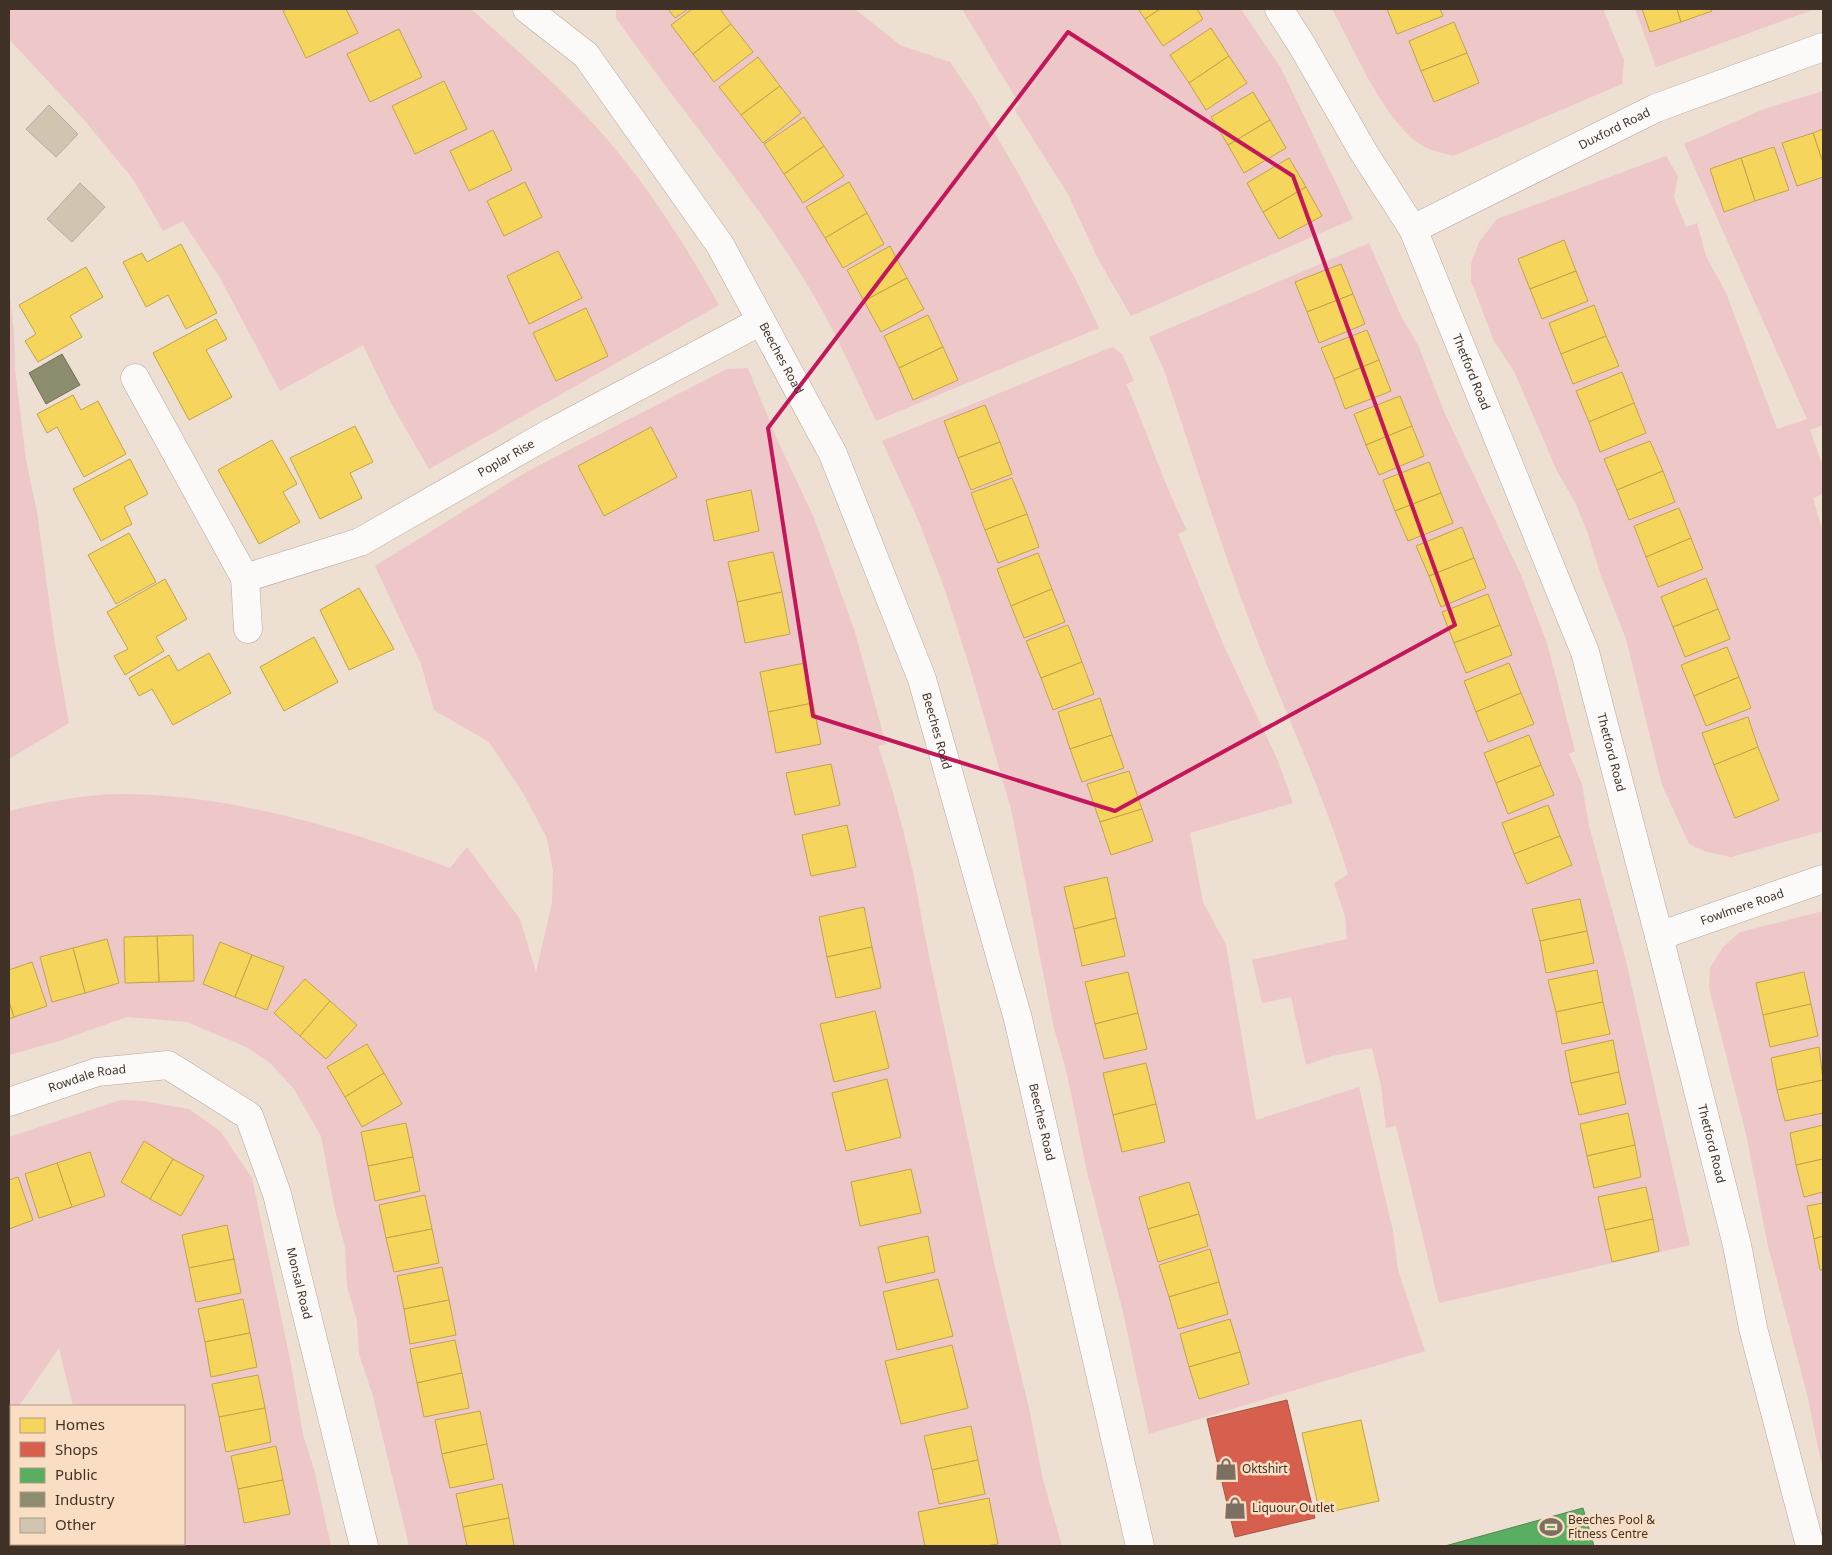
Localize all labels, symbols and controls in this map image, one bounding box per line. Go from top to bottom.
street label: Duxford Road [1575,103,1653,153]
street label: Beeches Road [755,319,808,397]
street label: Thetford Road [1449,331,1495,412]
street label: Poplar Rise [474,435,538,481]
street label: Beeches Road [918,691,956,771]
street label: Thetford Road [1593,711,1630,793]
street label: Fowlmere Road [1698,884,1786,929]
street label: Rowdale Road [46,1060,127,1096]
street label: Beeches Road [1025,1082,1060,1162]
street label: Thetford Road [1694,1102,1730,1185]
street label: Monsal Road [283,1246,317,1321]
legend [10,1405,185,1545]
text: Homes [55,1414,105,1434]
text: Shops [55,1439,98,1459]
shop icon: Oktshirt [1213,1456,1239,1482]
place label: Oktshirt [1242,1460,1288,1477]
text: Public [55,1464,98,1484]
text: Industry [55,1489,115,1509]
shop icon: Liquour Outlet [1222,1495,1248,1521]
place label: Liquour Outlet [1252,1499,1335,1516]
place label: Beeches Pool & Fitness Centre [1568,1511,1655,1542]
text: Other [55,1514,96,1534]
sports icon: Beeches Pool & Fitness Centre [1538,1514,1564,1540]

